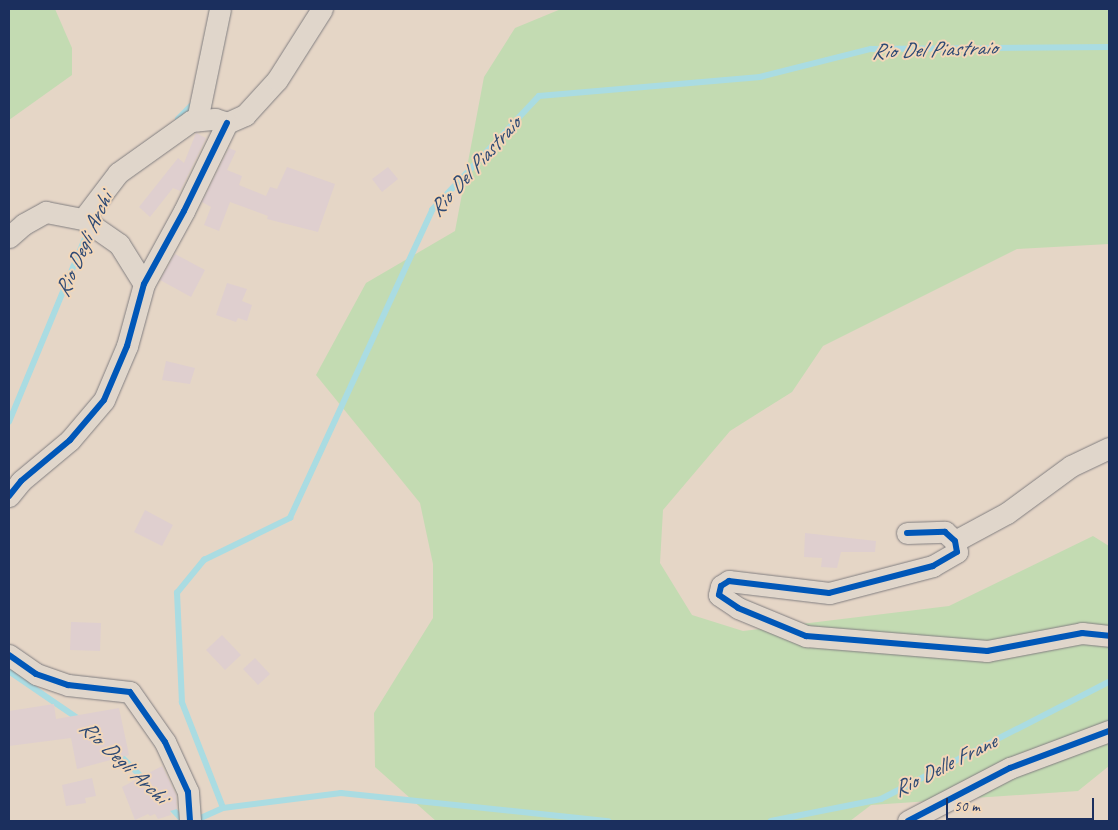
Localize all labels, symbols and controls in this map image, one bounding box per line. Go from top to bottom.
water label: Rio Del Piastraio [871,35,997,65]
water label: Rio Del Piastraio [423,112,527,222]
water label: Rio Degli Archi [49,189,119,301]
water label: Rio Degli Archi [74,715,172,809]
water label: Rio Delle Frane [888,728,1002,804]
scale bar [948,788,1096,820]
text: 50 m [954,797,980,816]

